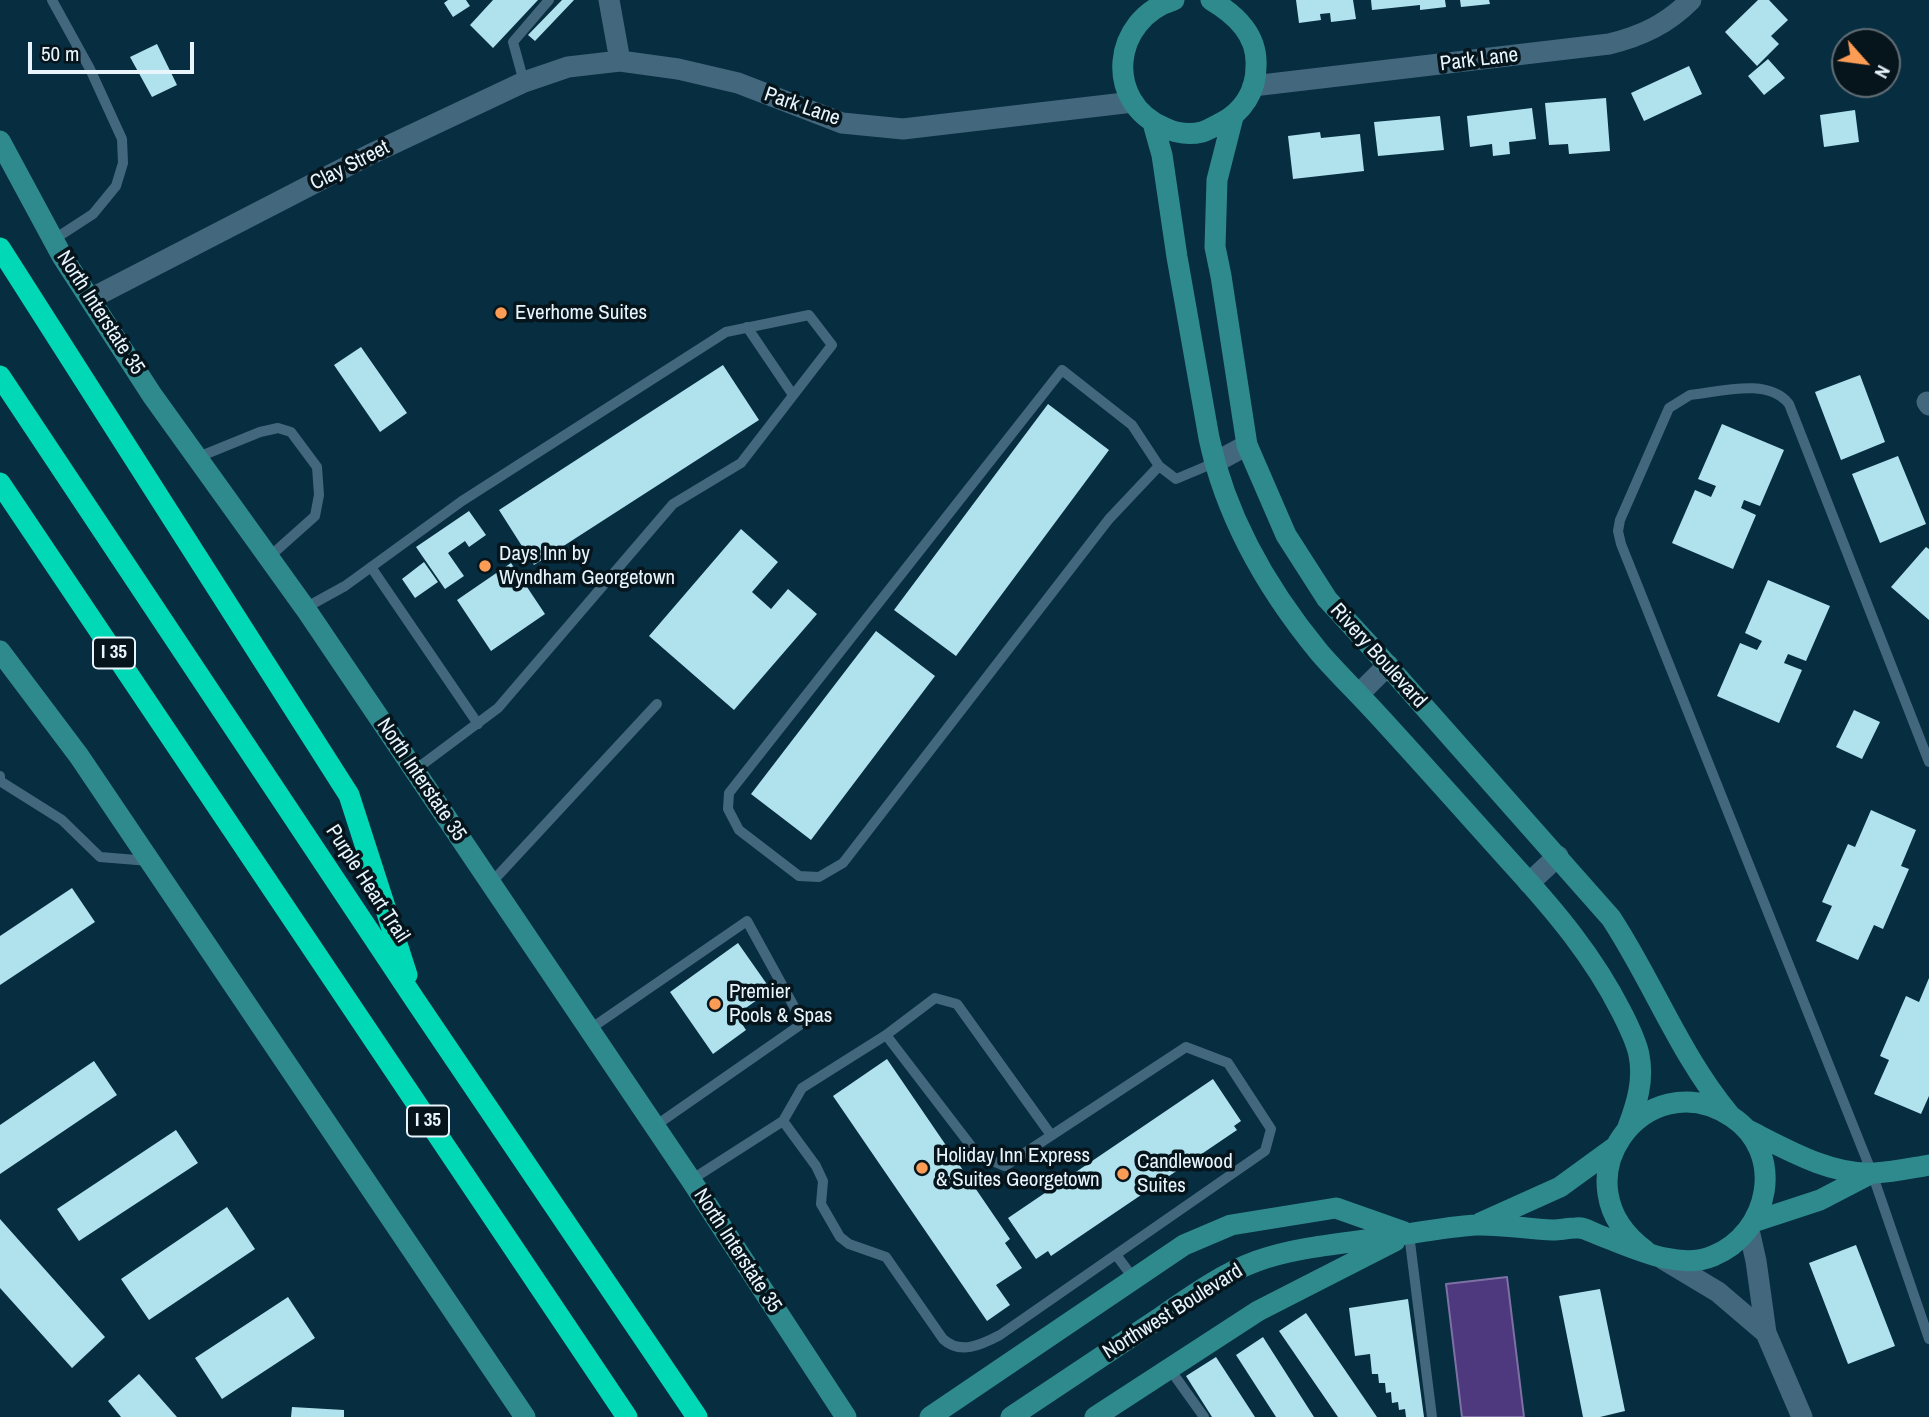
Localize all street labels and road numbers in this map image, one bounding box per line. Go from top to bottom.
street label: Park Lane [1439,43,1519,77]
street label: Park Lane [761,82,843,132]
street label: Clay Street [306,135,394,197]
street label: North Interstate 35 [51,246,149,380]
street label: Rivery Boulevard [1324,598,1432,714]
road number: I 35 [93,638,135,668]
street label: North Interstate 35 [371,714,471,846]
street label: Purple Heart Trail [320,820,414,948]
road number: I 35 [407,1106,449,1136]
street label: North Interstate 35 [688,1184,786,1318]
street label: Northwest Boulevard [1099,1259,1247,1365]

